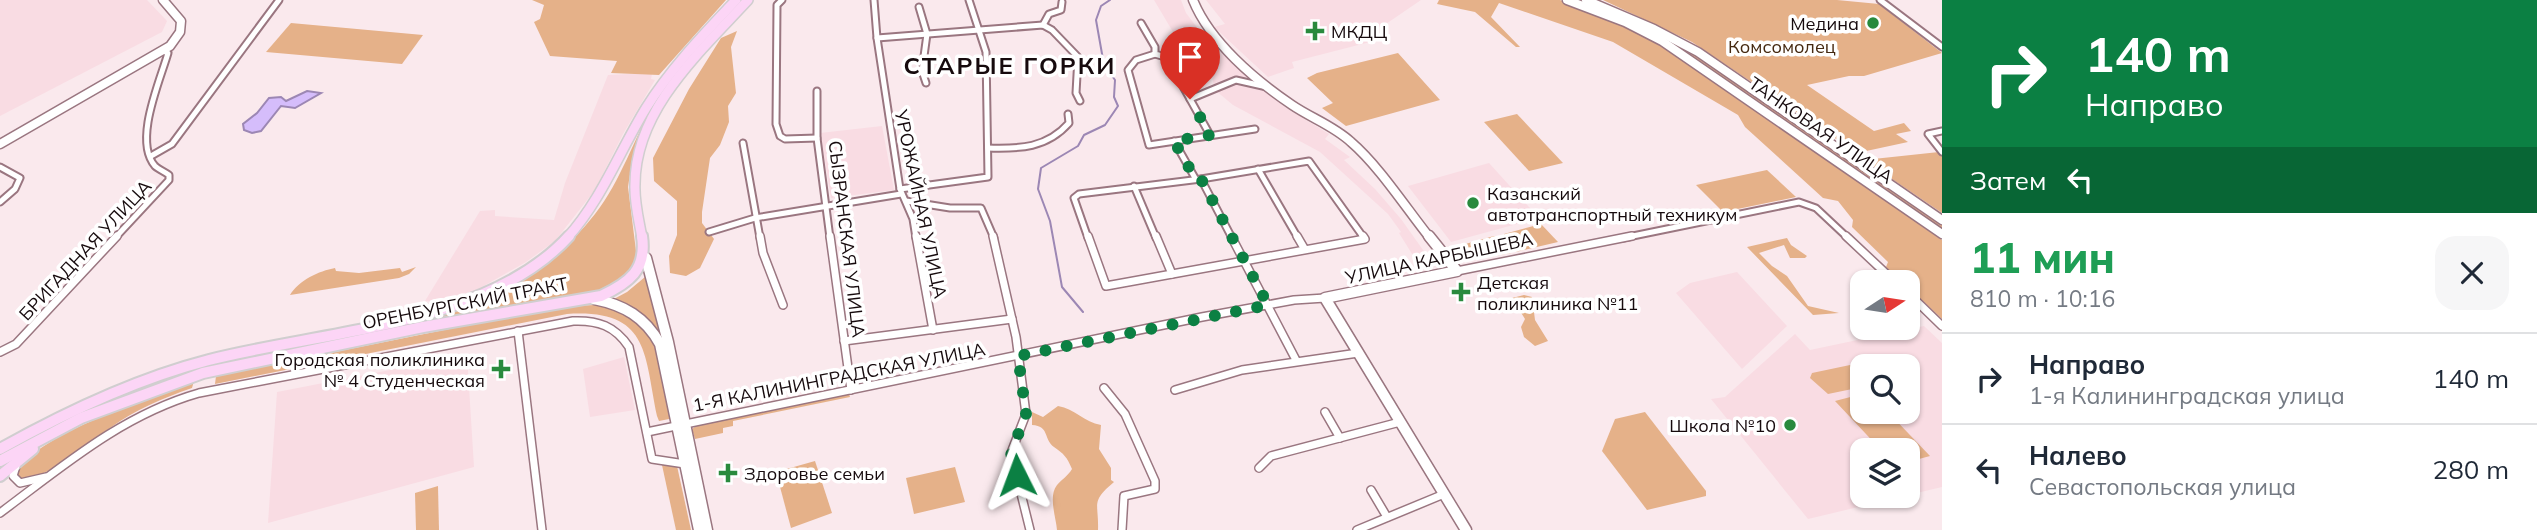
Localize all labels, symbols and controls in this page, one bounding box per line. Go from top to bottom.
place label: Медина [1790,12,1859,35]
marker: Медина [1865,15,1881,31]
place label: МКДЦ [1331,20,1388,43]
marker: МКДЦ [1305,21,1325,41]
text: 140 m [2085,23,2231,84]
pin [1160,27,1220,99]
icon: right [1970,28,2061,119]
park label: Комсомолец [1728,35,1836,58]
icon: arrive [1171,38,1209,76]
district label: СТАРЫЕ ГОРКИ [904,50,1116,80]
street label: ТАНКОВАЯ УЛИЦА [1744,71,1898,189]
text: Направо [2085,84,2224,124]
street label: УРОЖАЙНАЯ УЛИЦА [890,106,952,301]
street label: СЫЗРАНСКАЯ УЛИЦА [824,139,870,339]
icon: left [2061,161,2099,199]
text: Затем [1970,164,2047,197]
street label: БРИГАДНАЯ УЛИЦА [14,175,156,325]
place label: Казанский автотранспортный техникум [1487,182,1737,226]
marker: Казанский автотранспортный техникум [1465,195,1481,211]
street label: УЛИЦА КАРБЫШЕВА [1342,227,1535,289]
text: 11 мин [1970,231,2115,284]
button: close [2435,236,2509,310]
north arrow [1850,270,1920,340]
map controls [1850,270,1920,508]
place label: Детская поликлиника №11 [1477,271,1638,315]
street label: ОРЕНБУРГСКИЙ ТРАКТ [360,272,570,334]
marker: Детская поликлиника №11 [1451,282,1471,302]
text: 810 m · 10:16 [1970,284,2115,313]
street label: 1-Я КАЛИНИНГРАДСКАЯ УЛИЦА [691,337,987,417]
place label: Городская поликлиника № 4 Студенческая [275,348,485,392]
text: Направо [2029,348,2145,381]
button: search [1850,354,1920,424]
marker: Городская поликлиника № 4 Студенческая [491,359,511,379]
icon: right [1970,360,2008,398]
text: 140 m [2433,362,2509,395]
text: 1-я Калининградская улица [2029,381,2345,410]
place label: Школа №10 [1669,414,1776,437]
marker: Школа №10 [1782,417,1798,433]
position arrow [980,438,1054,512]
button: layers [1850,438,1920,508]
text: Налево [2029,439,2127,472]
icon: left [1970,451,2008,489]
text: 280 m [2433,453,2509,486]
place label: Здоровье семьи [744,462,885,485]
marker: Здоровье семьи [718,463,738,483]
text: Севастопольская улица [2029,472,2296,501]

